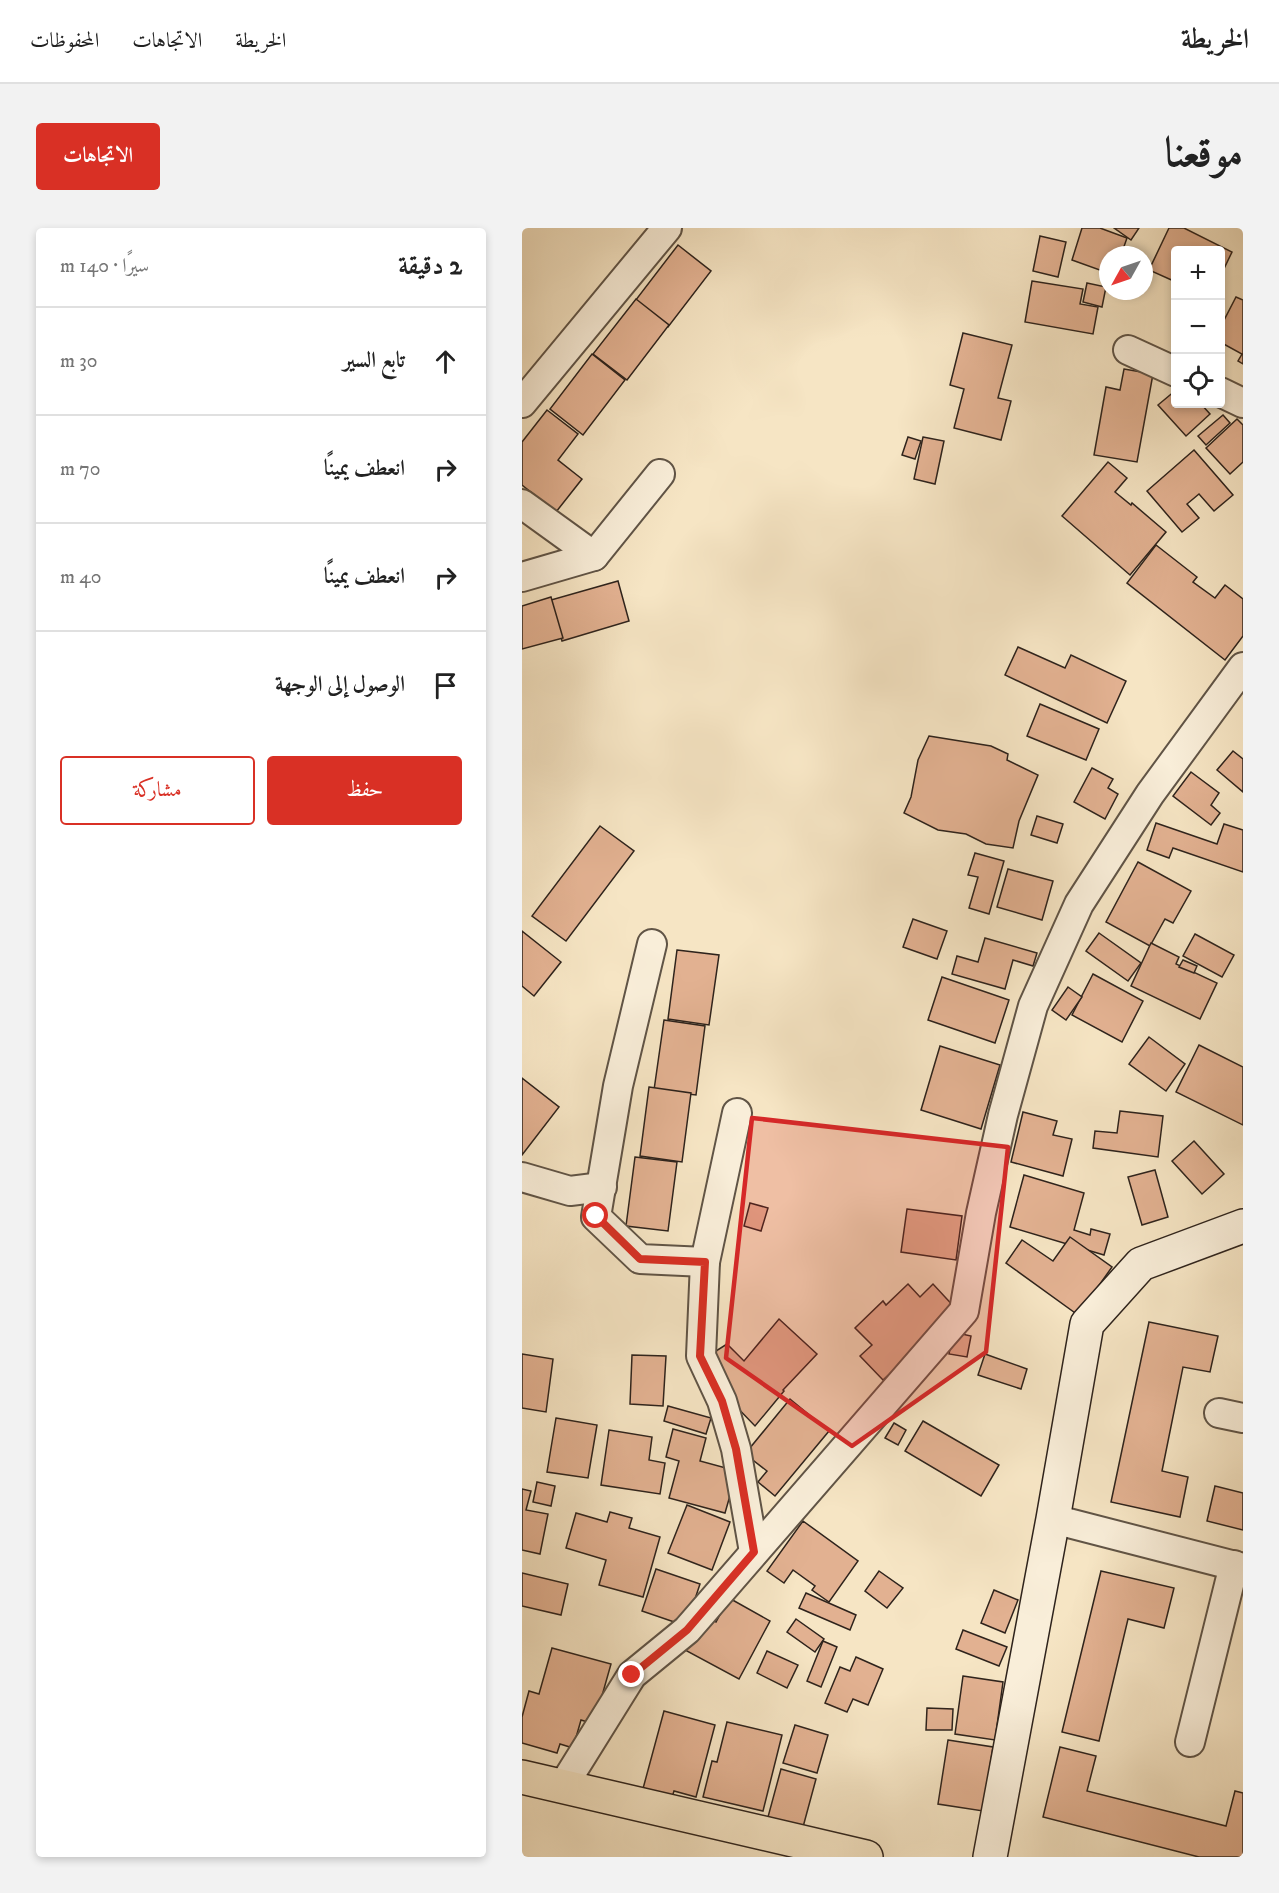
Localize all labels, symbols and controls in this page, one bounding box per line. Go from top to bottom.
text: الخريطة [1181,22,1249,57]
text: المحفوظات [30,28,99,54]
text: الاتجاهات [132,28,202,54]
text: الخريطة [235,28,286,54]
button: الاتجاهات [36,123,160,190]
text: موقعنا [1165,128,1243,180]
north arrow [1099,246,1153,300]
map controls [1171,246,1225,408]
button: + [1171,246,1225,300]
text: 2 دقيقة [398,250,462,283]
text: سيرًا · 140 m [60,254,149,279]
button: − [1171,300,1225,354]
icon: ahead [429,345,462,378]
text: تابع السير [343,347,405,374]
text: 30 m [60,349,98,374]
button: locate [1171,354,1225,408]
icon: right [429,453,462,486]
text: انعطف يمينًا [324,455,405,482]
text: 70 m [60,457,101,482]
icon: right [429,561,462,594]
text: انعطف يمينًا [324,563,405,590]
text: 40 m [60,565,102,590]
icon: arrive [429,669,462,702]
text: الوصول إلى الوجهة [275,671,405,698]
button: مشاركة [60,756,255,825]
button: حفظ [267,756,462,825]
route start [582,1202,608,1228]
route end [618,1661,644,1687]

